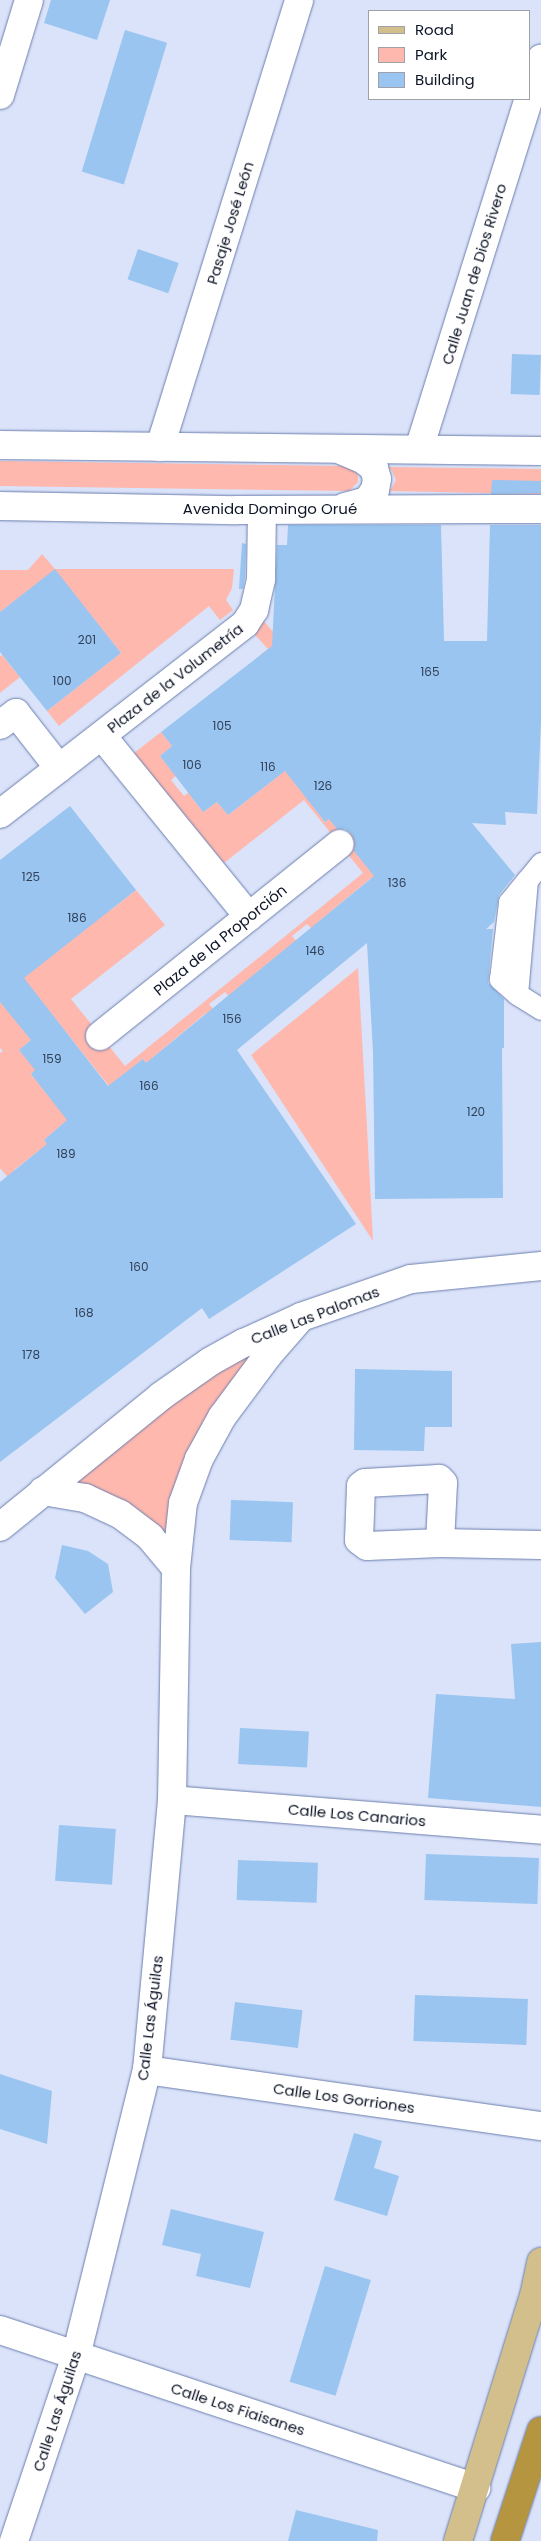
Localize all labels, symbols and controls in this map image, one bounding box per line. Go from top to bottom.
legend [368,10,531,100]
text: Road [415,19,454,40]
text: Park [415,44,447,65]
text: Building [415,69,475,90]
street label: Pasaje José León [203,159,257,287]
street label: Calle Juan de Dios Rivero [438,181,510,367]
street label: Avenida Domingo Orué [183,500,357,518]
street label: Plaza de la Volumetría [103,619,247,737]
house number: 201 [78,633,96,647]
house number: 165 [421,665,439,679]
house number: 100 [53,674,71,688]
house number: 105 [213,719,231,733]
house number: 106 [183,758,201,772]
house number: 116 [260,760,276,774]
house number: 126 [314,779,332,793]
house number: 125 [22,870,40,884]
house number: 136 [388,876,406,890]
street label: Plaza de la Proporción [150,881,290,999]
house number: 186 [67,911,87,925]
house number: 146 [305,944,325,958]
house number: 156 [223,1012,241,1026]
house number: 159 [43,1052,61,1066]
house number: 166 [139,1079,159,1093]
house number: 120 [467,1105,485,1119]
house number: 189 [57,1147,75,1161]
house number: 160 [130,1260,148,1274]
street label: Calle Las Palomas [248,1282,382,1348]
house number: 168 [74,1306,94,1320]
house number: 178 [22,1348,40,1362]
street label: Calle Los Canarios [287,1800,427,1830]
street label: Calle Las Águilas [133,1954,167,2082]
street label: Calle Los Gorriones [272,2079,416,2117]
street label: Calle Las Águilas [29,2348,85,2474]
street label: Calle Los Fiaisanes [169,2379,307,2439]

